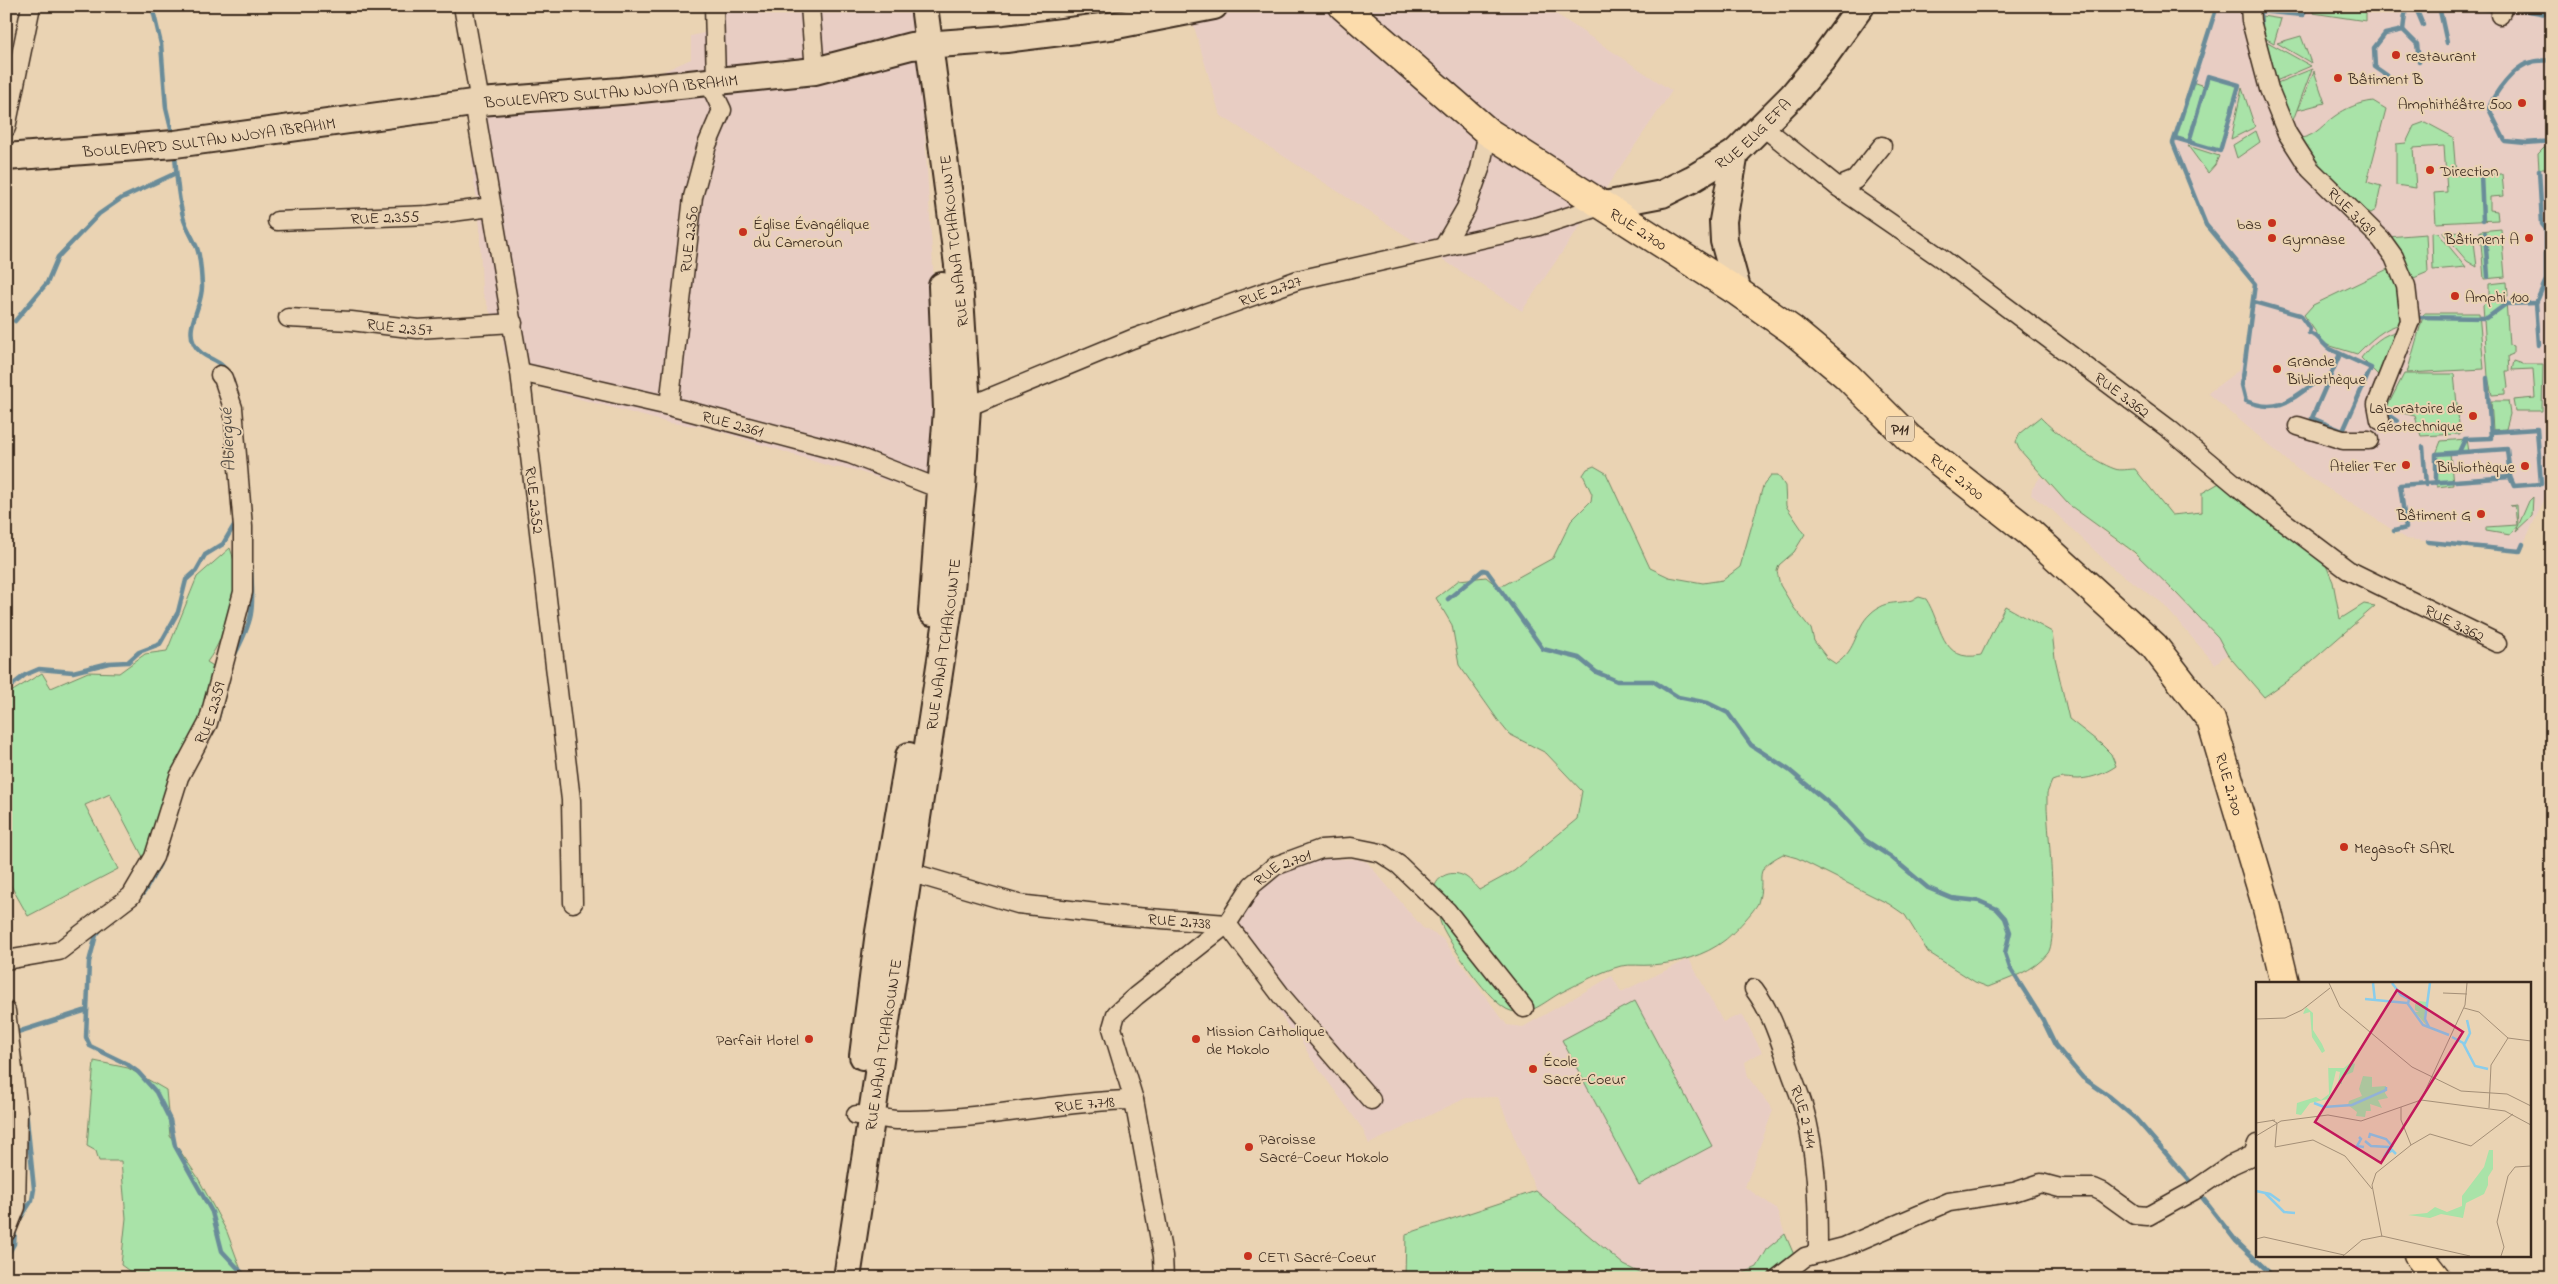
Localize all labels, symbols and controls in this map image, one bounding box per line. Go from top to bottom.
place label: restaurant [2406,45,2477,69]
marker: restaurant [2390,49,2402,61]
place label: Bâtiment B [2347,68,2424,92]
street label: BOULEVARD SULTAN NJOYA IBRAHIM [483,69,739,116]
marker: Bâtiment B [2332,72,2344,84]
street label: RUE ELIG EFA [1711,93,1797,176]
place label: Amphithéâtre 500 [2398,93,2512,117]
marker: Amphithéâtre 500 [2516,97,2528,109]
street label: BOULEVARD SULTAN NJOYA IBRAHIM [81,112,337,165]
street label: RUE NANA TCHAKOUNTE [934,153,976,328]
place label: Direction [2439,160,2498,184]
marker: Direction [2424,164,2436,176]
street label: RUE 3.439 [2321,182,2381,242]
street label: RUE 2.700 [1604,203,1671,258]
street label: RUE 2.355 [350,205,420,232]
street label: RUE 2.350 [674,205,706,274]
place label: Église Évangélique du Cameroun [753,213,870,255]
place label: bas [2237,213,2262,237]
marker: bas [2266,217,2278,229]
marker: Église Évangélique du Cameroun [737,226,749,238]
place label: Gymnase [2282,228,2346,252]
place label: Bâtiment A [2444,228,2519,252]
marker: Gymnase [2266,232,2278,244]
marker: Bâtiment A [2523,232,2535,244]
street label: RUE 2.727 [1236,270,1306,314]
place label: Amphi 100 [2465,286,2529,310]
marker: Amphi 100 [2449,290,2461,302]
street label: RUE 2.357 [365,313,434,343]
place label: Grande Bibliothèque [2286,350,2366,392]
marker: Grande Bibliothèque [2271,363,2283,375]
street label: RUE 3.362 [2089,367,2154,425]
place label: Laboratoire de Géotechnique [2369,397,2464,439]
street label: RUE 2.361 [699,405,766,445]
water label: Abiergué [214,406,244,472]
marker: Laboratoire de Géotechnique [2467,410,2479,422]
road number: P11 [1886,416,1914,442]
street label: RUE 2.700 [1924,448,1989,507]
place label: Atelier Fer [2329,455,2396,479]
place label: Bibliothèque [2435,456,2516,480]
marker: Atelier Fer [2400,459,2412,471]
marker: Bibliothèque [2519,460,2531,472]
street label: RUE 2.352 [517,465,549,536]
place label: Bâtiment G [2395,504,2471,528]
marker: Bâtiment G [2475,508,2487,520]
street label: RUE NANA TCHAKOUNTE [920,557,968,732]
street label: RUE 3.362 [2420,599,2488,649]
street label: RUE 2.359 [189,679,233,749]
street label: RUE 2.700 [2207,750,2249,819]
place label: Megasoft SARL [2354,837,2454,861]
marker: Megasoft SARL [2338,841,2350,853]
street label: RUE 2.701 [1249,844,1315,893]
street label: RUE 2.738 [1147,908,1212,937]
street label: RUE NANA TCHAKOUNTE [860,958,909,1132]
inset map [2256,982,2530,1256]
place label: Mission Catholique de Mokolo [1206,1020,1326,1062]
place label: Parfait Hotel [716,1029,799,1053]
marker: Parfait Hotel [803,1033,815,1045]
marker: Mission Catholique de Mokolo [1190,1033,1202,1045]
place label: École Sacré-Coeur [1543,1050,1626,1092]
marker: École Sacré-Coeur [1527,1063,1539,1075]
street label: RUE 2 744 [1783,1082,1822,1150]
street label: RUE 7.718 [1054,1091,1116,1120]
place label: Paroisse Sacré-Coeur Mokolo [1259,1128,1389,1170]
marker: Paroisse Sacré-Coeur Mokolo [1243,1141,1255,1153]
place label: CETI Sacré-Coeur [1258,1246,1376,1270]
marker: CETI Sacré-Coeur [1242,1250,1254,1262]

